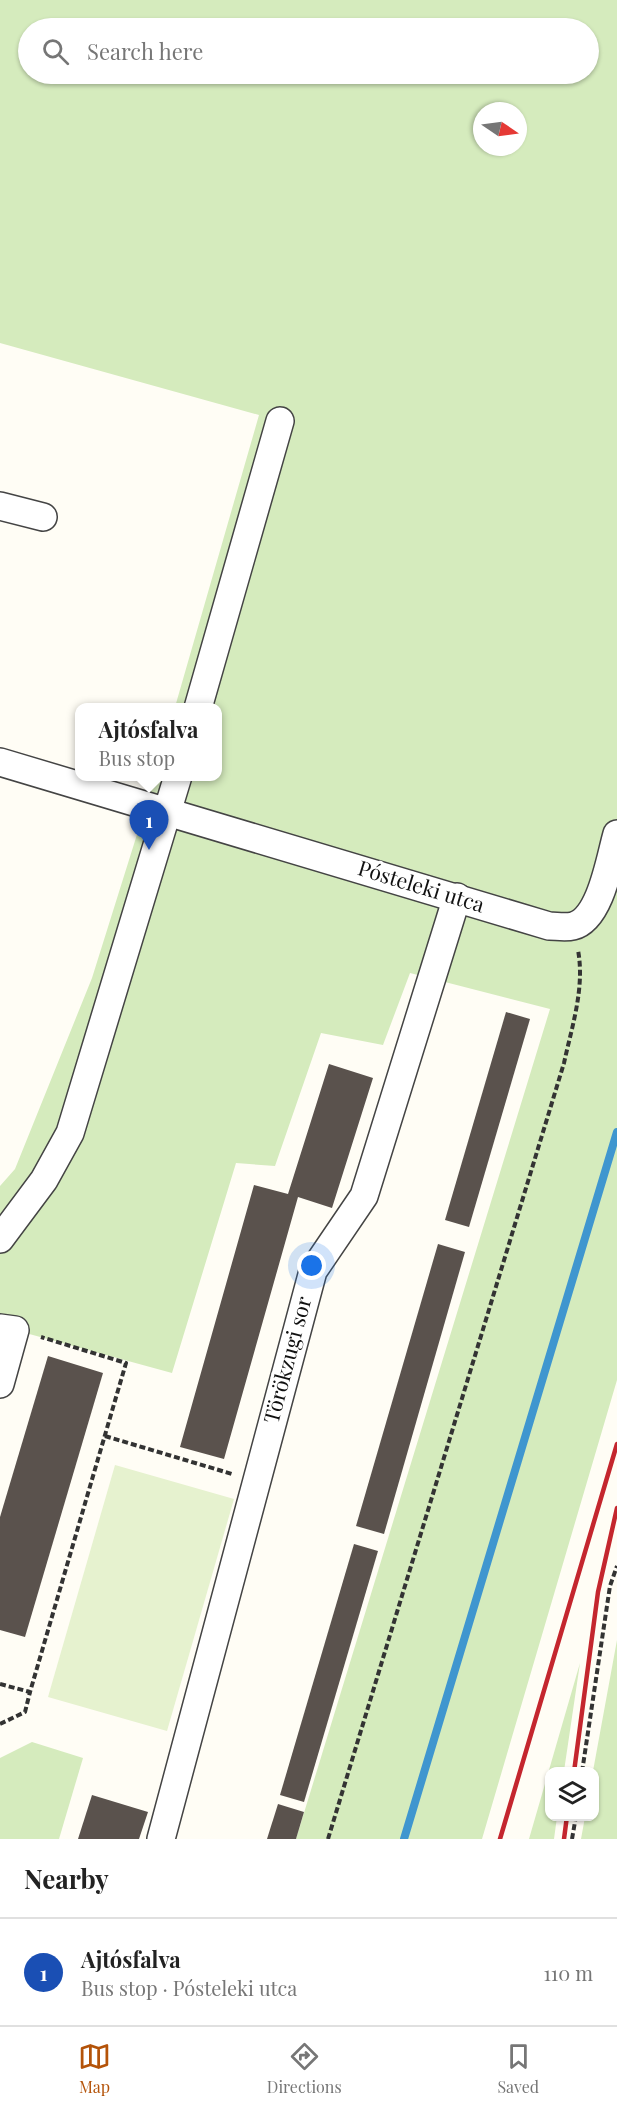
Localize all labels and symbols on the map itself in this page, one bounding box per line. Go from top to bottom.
north arrow [473,102,527,156]
pin: 1 [130,800,168,850]
street label: Pósteleki utca [355,853,489,918]
your location [297,1251,326,1280]
street label: Törökzugi sor [256,1292,317,1426]

